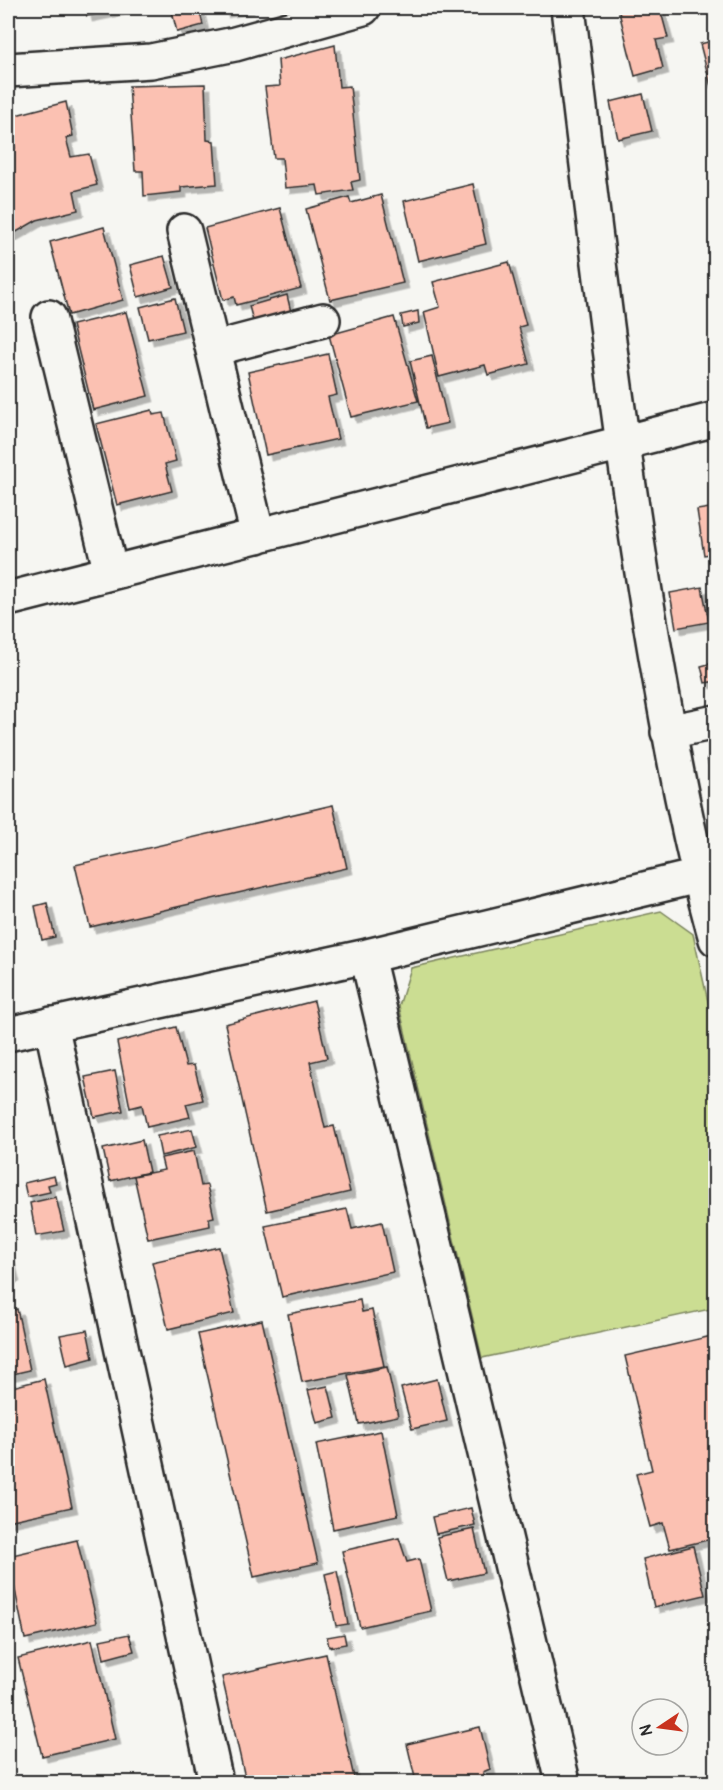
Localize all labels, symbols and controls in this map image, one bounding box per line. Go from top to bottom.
north arrow [630,1697,690,1757]
text: N [635,1722,657,1738]

